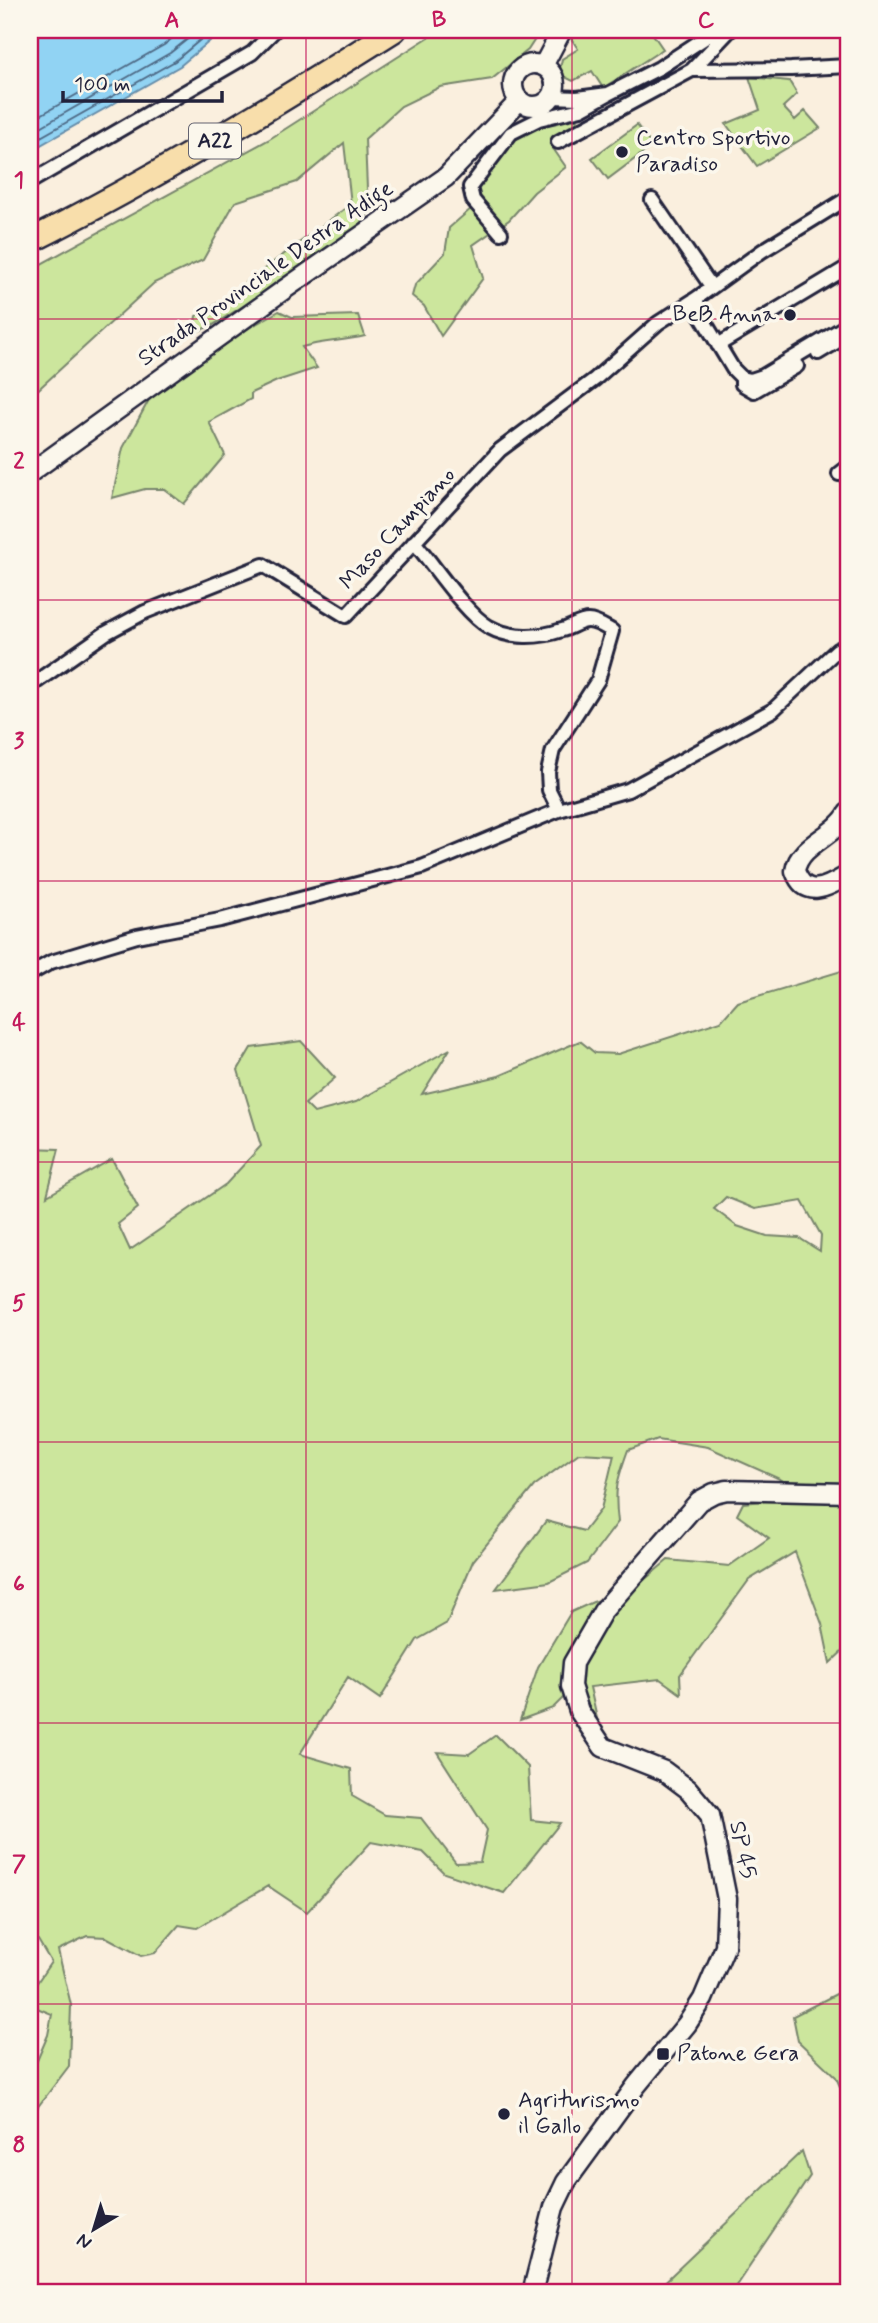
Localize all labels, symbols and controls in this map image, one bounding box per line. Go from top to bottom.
text: A [164,6,180,36]
text: B [432,6,447,36]
text: C [698,6,715,36]
scale bar [63,60,222,104]
text: 100 m [74,71,130,99]
road number: A22 [189,124,241,158]
place label: Centro Sportivo Paradiso [636,124,791,180]
marker: Centro Sportivo Paradiso [614,144,630,160]
text: 1 [14,166,24,196]
street label: Strada Provinciale Destra Adige [132,174,401,375]
place label: BeB Anna [673,300,776,330]
marker: BeB Anna [782,307,798,323]
text: 2 [13,447,25,477]
street label: Maso Campiano [333,461,463,597]
text: 3 [14,727,25,757]
text: 4 [12,1008,26,1038]
text: 5 [12,1289,26,1319]
text: 6 [13,1570,25,1600]
street label: SP 45 [721,1818,763,1882]
text: 7 [12,1850,26,1880]
place label: Patone Gera [677,2039,799,2069]
marker: Patone Gera [655,2046,671,2062]
place label: Agriturismo il Gallo [518,2086,640,2142]
marker: Agriturismo il Gallo [496,2106,512,2122]
text: 8 [13,2131,25,2161]
north arrow [60,2194,130,2264]
text: N [72,2227,97,2255]

